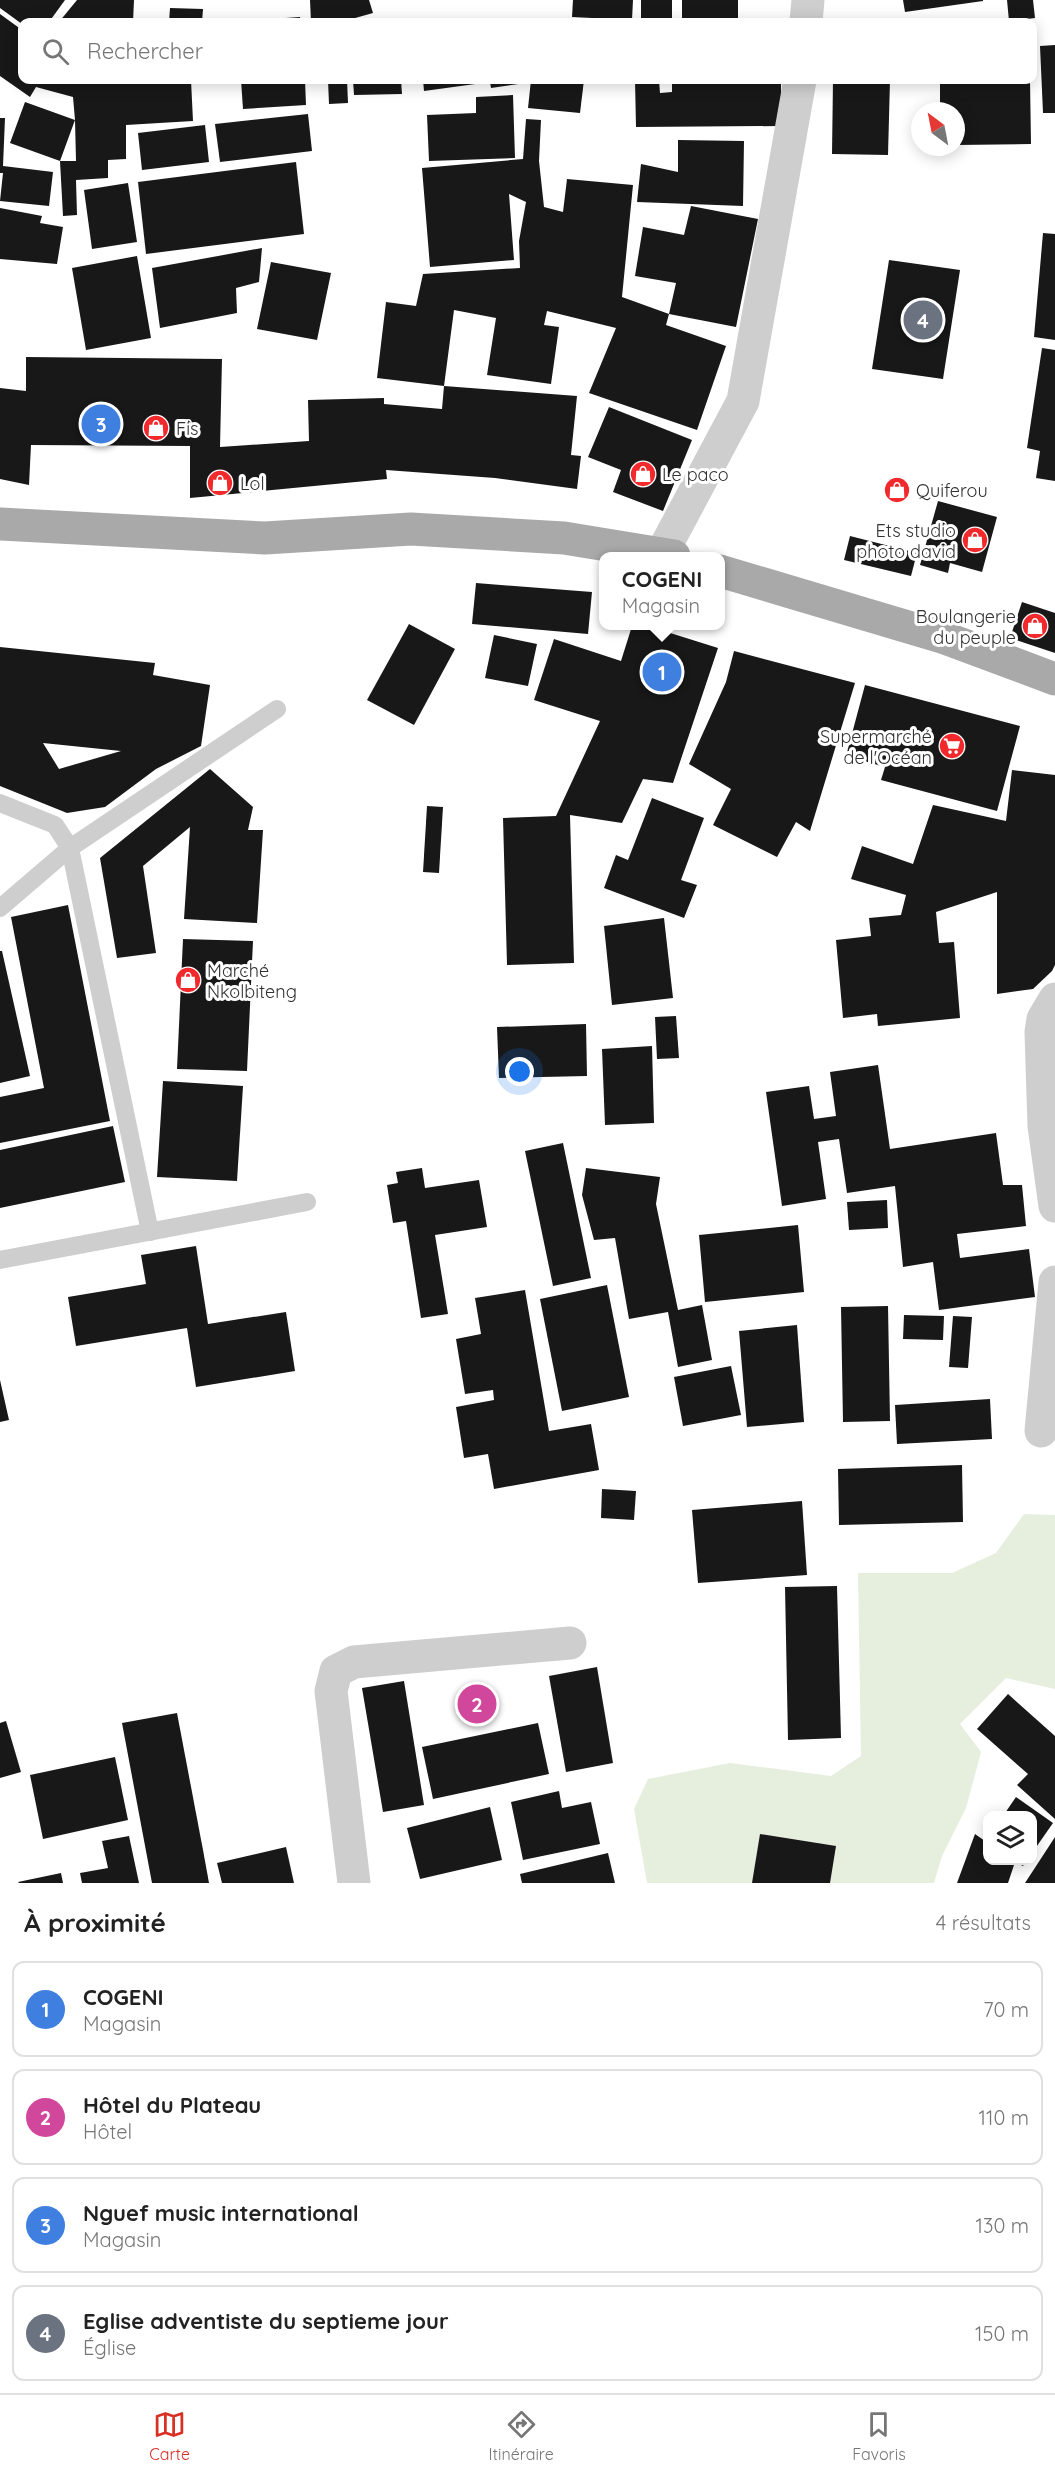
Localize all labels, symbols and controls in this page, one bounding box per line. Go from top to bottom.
search box [18,18,1037,84]
icon: search [39,35,72,68]
text: Rechercher [87,37,203,65]
north arrow [911,102,965,156]
pin: 4 [904,298,942,342]
pin: 3 [82,402,120,446]
shop icon: Fis [141,413,171,443]
place label: Fis [176,417,198,440]
shop icon: Le paco [628,459,658,489]
place label: Le paco [662,463,729,486]
shop icon: Lol [205,468,235,498]
place label: Lol [240,472,265,495]
shop icon: Quiferou [882,475,912,505]
place label: Quiferou [916,479,988,502]
place label: Ets studio photo david [856,519,956,563]
shop icon: Ets studio photo david [960,525,990,555]
popup [599,552,725,630]
text: COGENI [622,565,702,593]
text: Magasin [622,593,700,618]
place label: Boulangerie du peuple [916,605,1016,649]
shop icon: Boulangerie du peuple [1020,611,1050,641]
pin: 1 [642,650,682,694]
place label: Supermarché de l'Océan [820,725,932,769]
supermarket icon: Supermarché de l'Océan [937,731,967,761]
place label: Marché Nkolbiteng [207,959,297,1003]
shop icon: Marché Nkolbiteng [173,965,203,995]
your location [505,1057,534,1086]
pin: 2 [458,1682,496,1726]
map controls [983,1811,1037,1865]
button: layers [983,1811,1037,1865]
text: À proximité [24,1906,166,1939]
text: 4 résultats [936,1910,1031,1935]
text: COGENI [83,1983,164,2011]
text: 1 [42,1997,49,2022]
text: 70 m [983,1997,1029,2022]
text: Magasin [83,2011,161,2036]
text: Hôtel du Plateau [83,2091,261,2119]
text: 2 [40,2105,51,2130]
text: 110 m [979,2105,1029,2130]
text: Hôtel [83,2119,132,2144]
text: Nguef music international [83,2199,359,2227]
text: 3 [40,2213,51,2238]
text: 130 m [976,2213,1029,2238]
text: Magasin [83,2227,161,2252]
text: Eglise adventiste du septieme jour [83,2307,449,2335]
text: 4 [40,2321,51,2346]
text: 150 m [975,2321,1029,2346]
text: Église [83,2335,136,2360]
tab: Carte [149,2408,190,2464]
tab: Itinéraire [489,2408,554,2464]
tab: Favoris [852,2408,906,2464]

